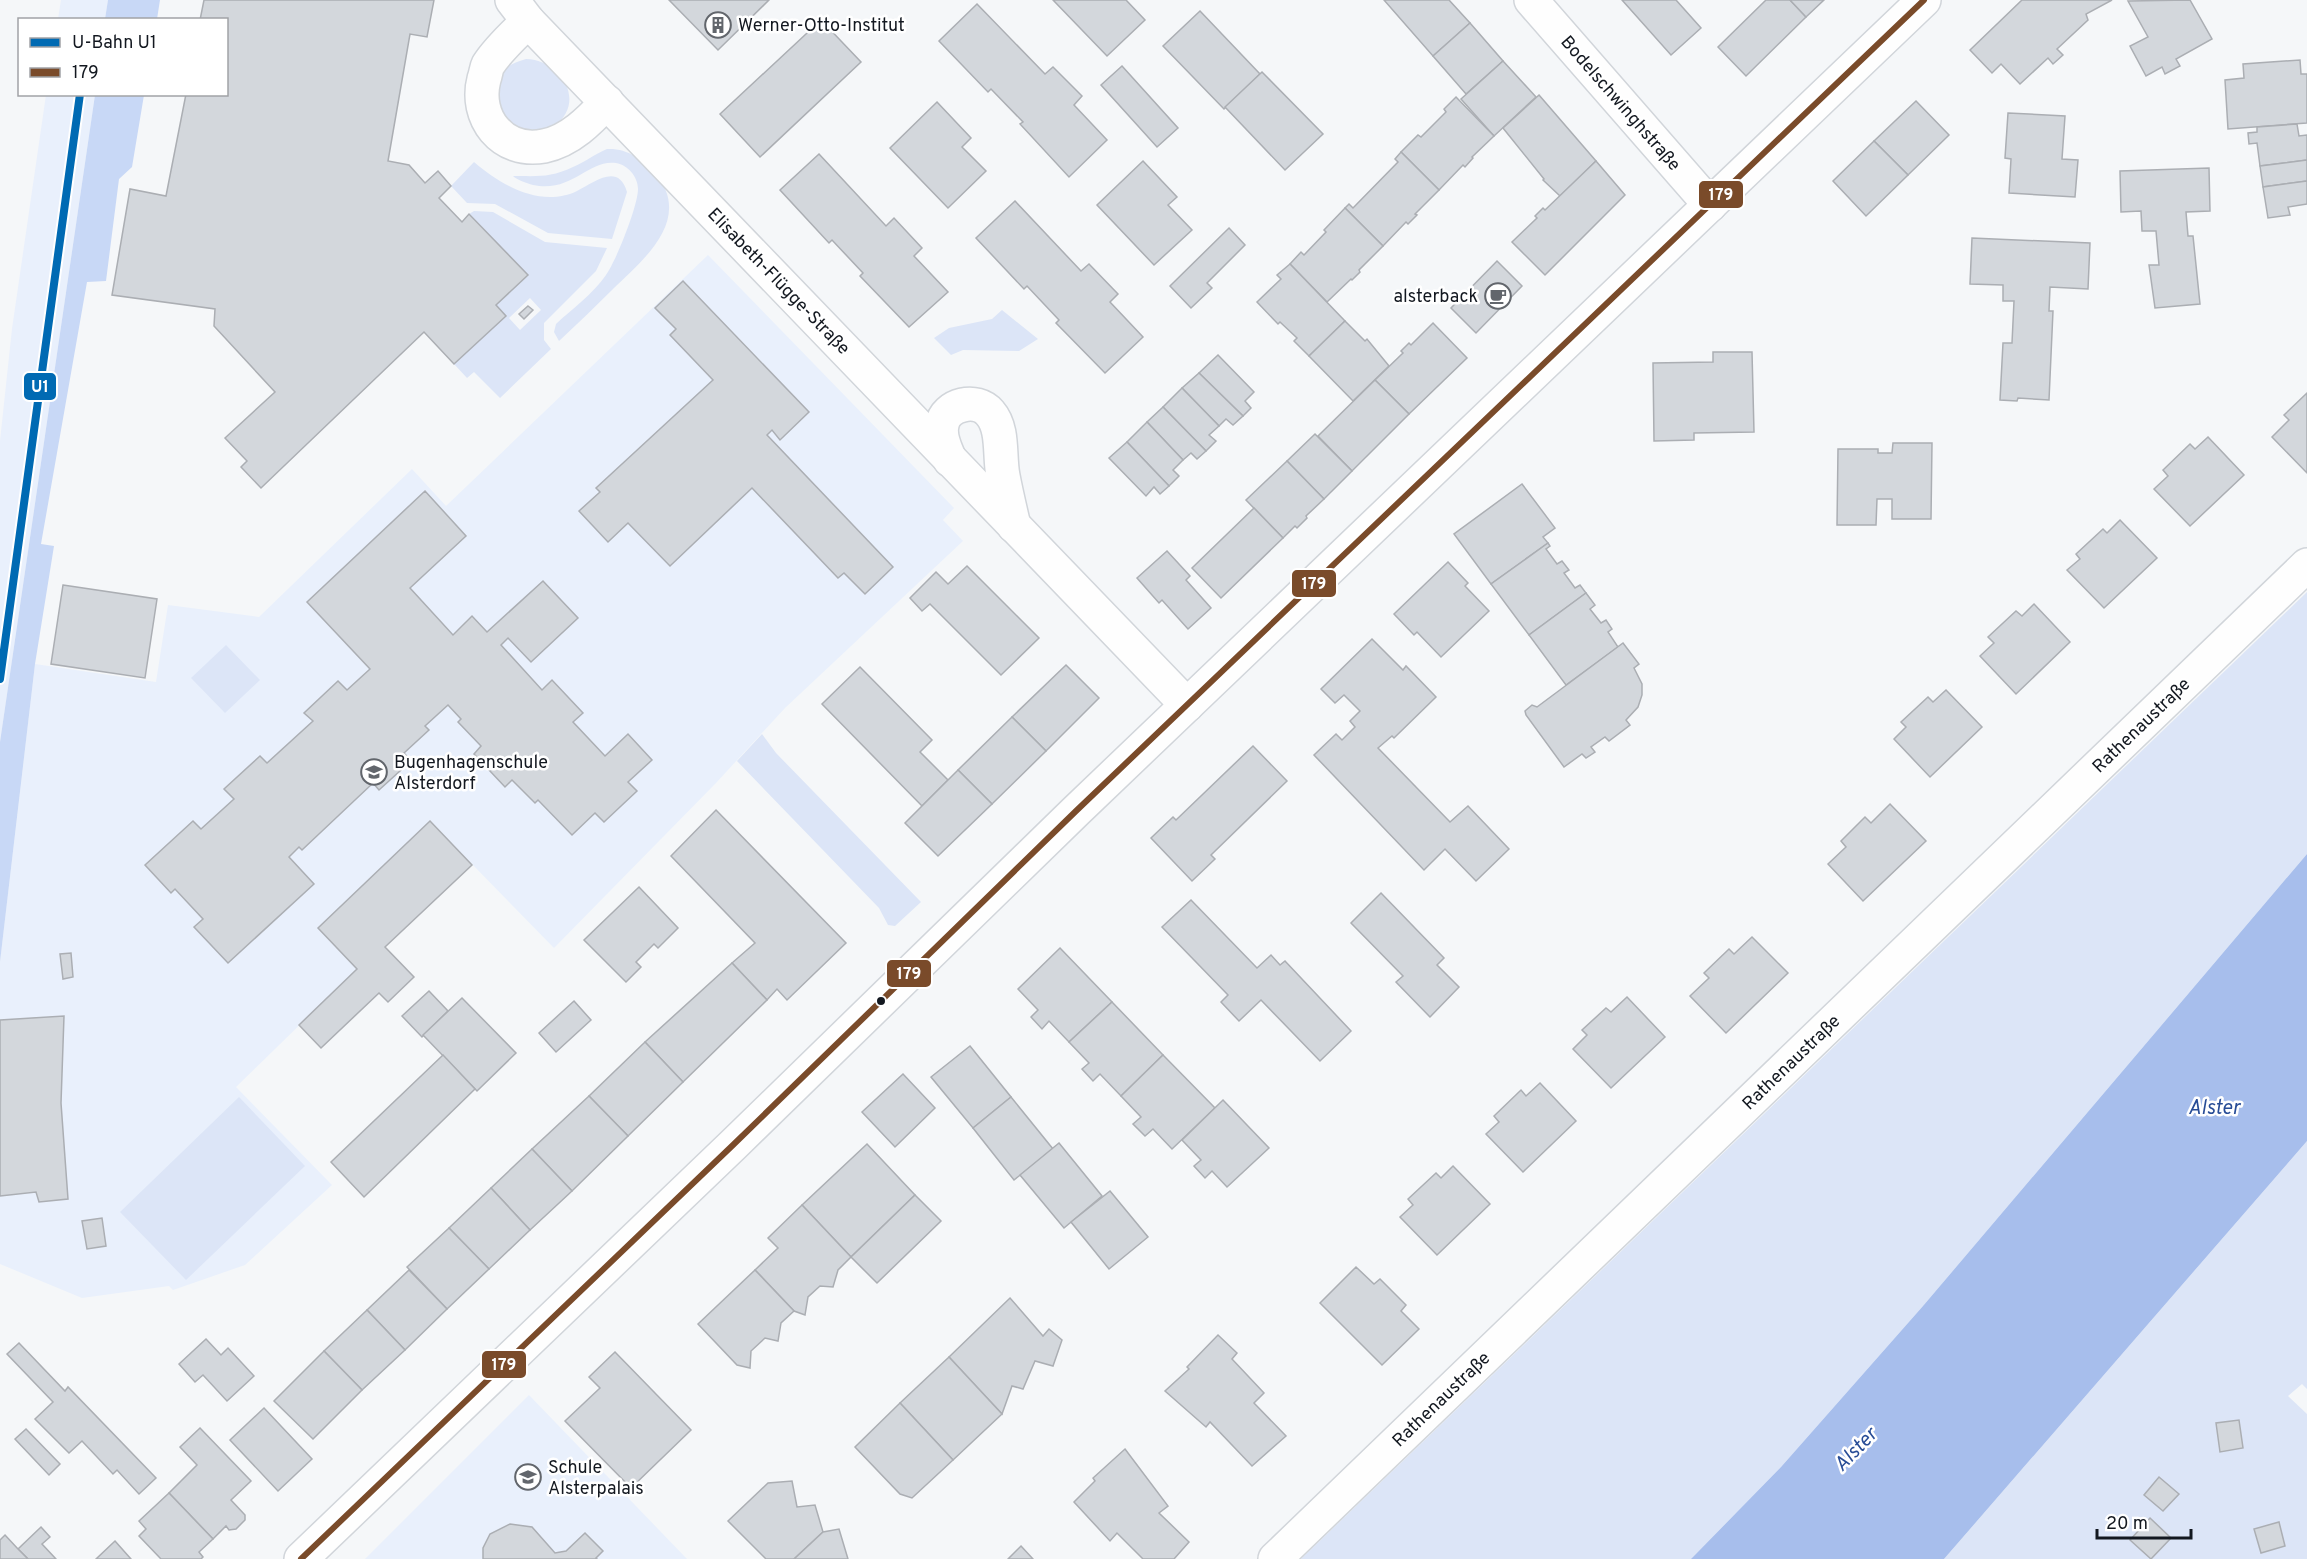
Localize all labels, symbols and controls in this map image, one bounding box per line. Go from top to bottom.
building icon: Werner-Otto-Institut [703,10,733,40]
place label: Werner-Otto-Institut [738,15,905,38]
legend [18,18,228,96]
street label: Bodelschwinghstraße [1555,31,1685,177]
text: U-Bahn U1 [72,32,157,55]
text: 179 [72,62,99,85]
line badge: 179 [1698,180,1744,209]
text: 179 [1709,186,1733,206]
street label: Elisabeth-Flügge-Straße [702,204,854,360]
cafe icon: alsterback [1483,281,1513,311]
place label: alsterback [1393,286,1478,309]
line badge: U1 [23,372,57,401]
text: U1 [31,378,49,398]
line badge: 179 [1291,569,1337,598]
text: 179 [1302,575,1326,595]
street label: Rathenaustraße [2088,673,2196,779]
place label: Bugenhagenschule Alsterdorf [394,752,548,796]
school or university icon: Bugenhagenschule Alsterdorf [359,757,389,787]
line badge: 179 [886,959,932,988]
text: 179 [897,965,921,985]
unlabelled marker [875,995,887,1007]
street label: Rathenaustraße [1738,1010,1846,1116]
water label: Alster [2188,1096,2241,1122]
street label: Rathenaustraße [1388,1347,1496,1453]
line badge: 179 [481,1350,527,1379]
text: 179 [492,1356,516,1376]
water label: Alster [1829,1422,1885,1478]
place label: Schule Alsterpalais [548,1457,644,1501]
school or university icon: Schule Alsterpalais [513,1462,543,1492]
scale bar [2097,1502,2192,1540]
text: 20 m [2106,1513,2148,1536]

